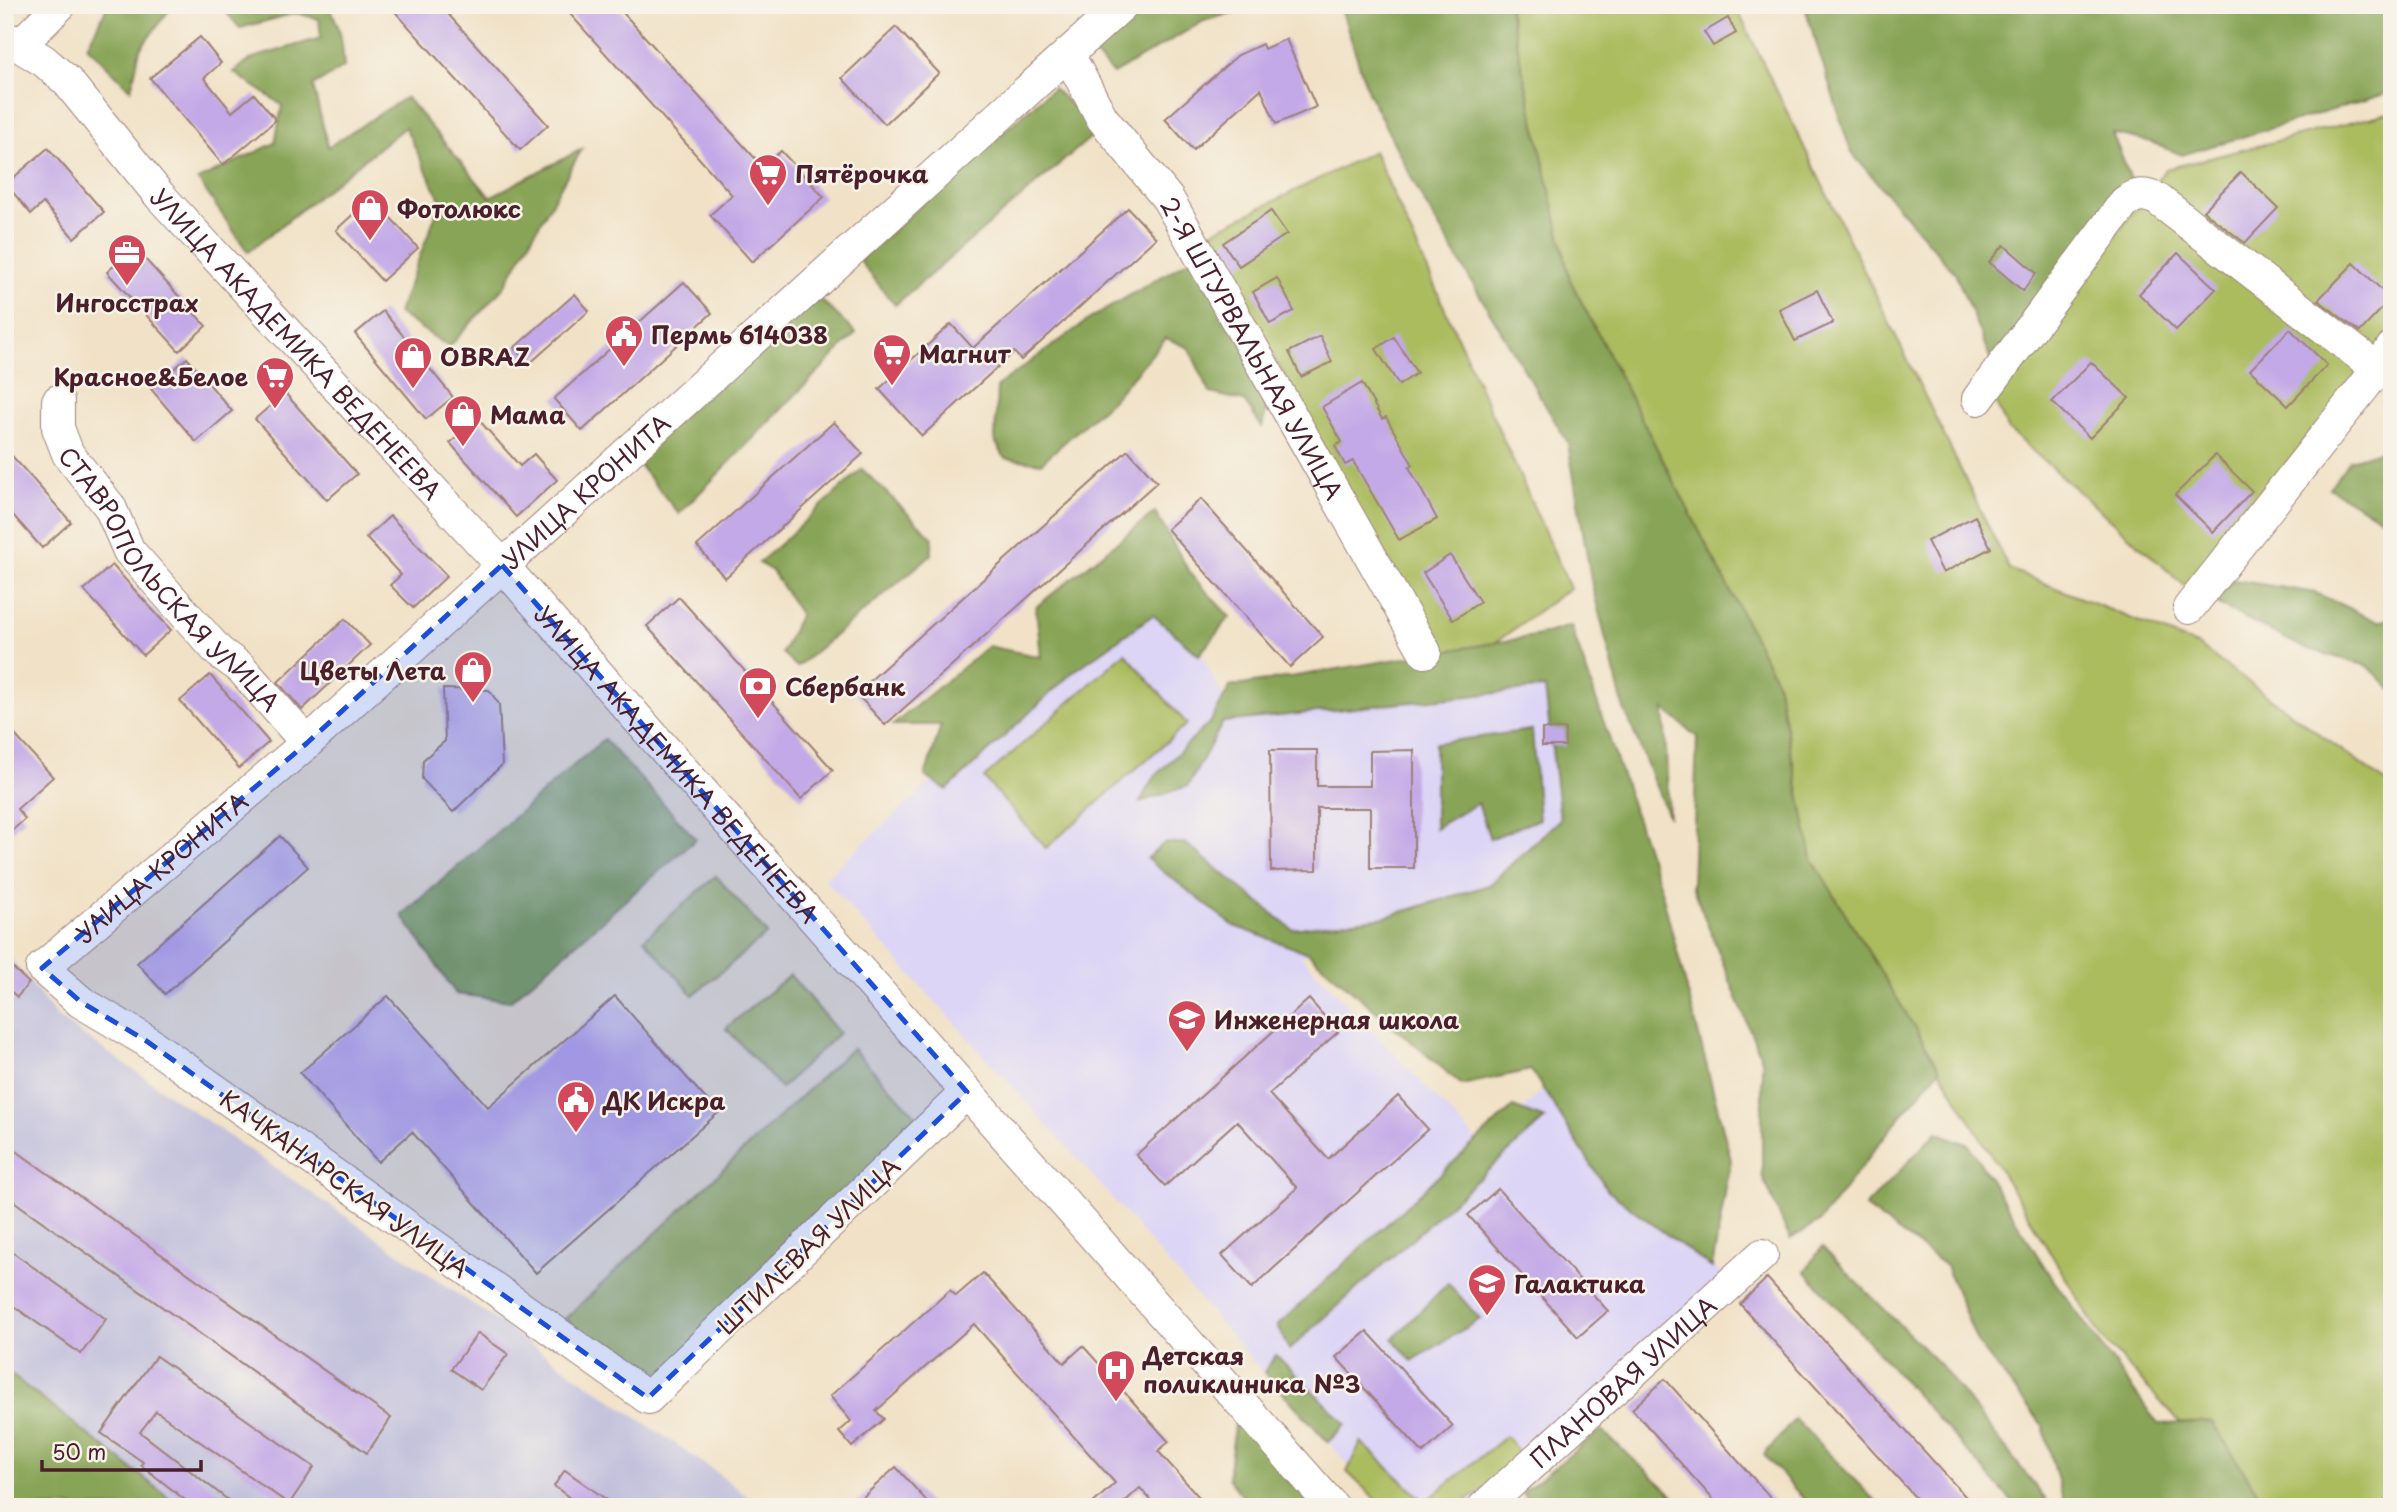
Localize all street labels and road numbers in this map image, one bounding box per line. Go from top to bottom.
street label: УЛИЦА АКАДЕМИКА ВЕДЕНЕЕВА [143,179,450,507]
street label: 2-Я ШТУРВАЛЬНАЯ УЛИЦА [1152,190,1353,506]
street label: УЛИЦА КРОНИТА [493,405,678,577]
street label: СТАВРОПОЛЬСКАЯ УЛИЦА [50,438,289,719]
street label: УЛИЦА АКАДЕМИКА ВЕДЕНЕЕВА [527,597,827,930]
street label: УЛИЦА КРОНИТА [67,783,255,950]
street label: КАЧКАНАРСКАЯ УЛИЦА [213,1080,477,1286]
street label: ШТИЛЕВАЯ УЛИЦА [709,1148,907,1342]
street label: ПЛАНОВАЯ УЛИЦА [1521,1287,1724,1476]

